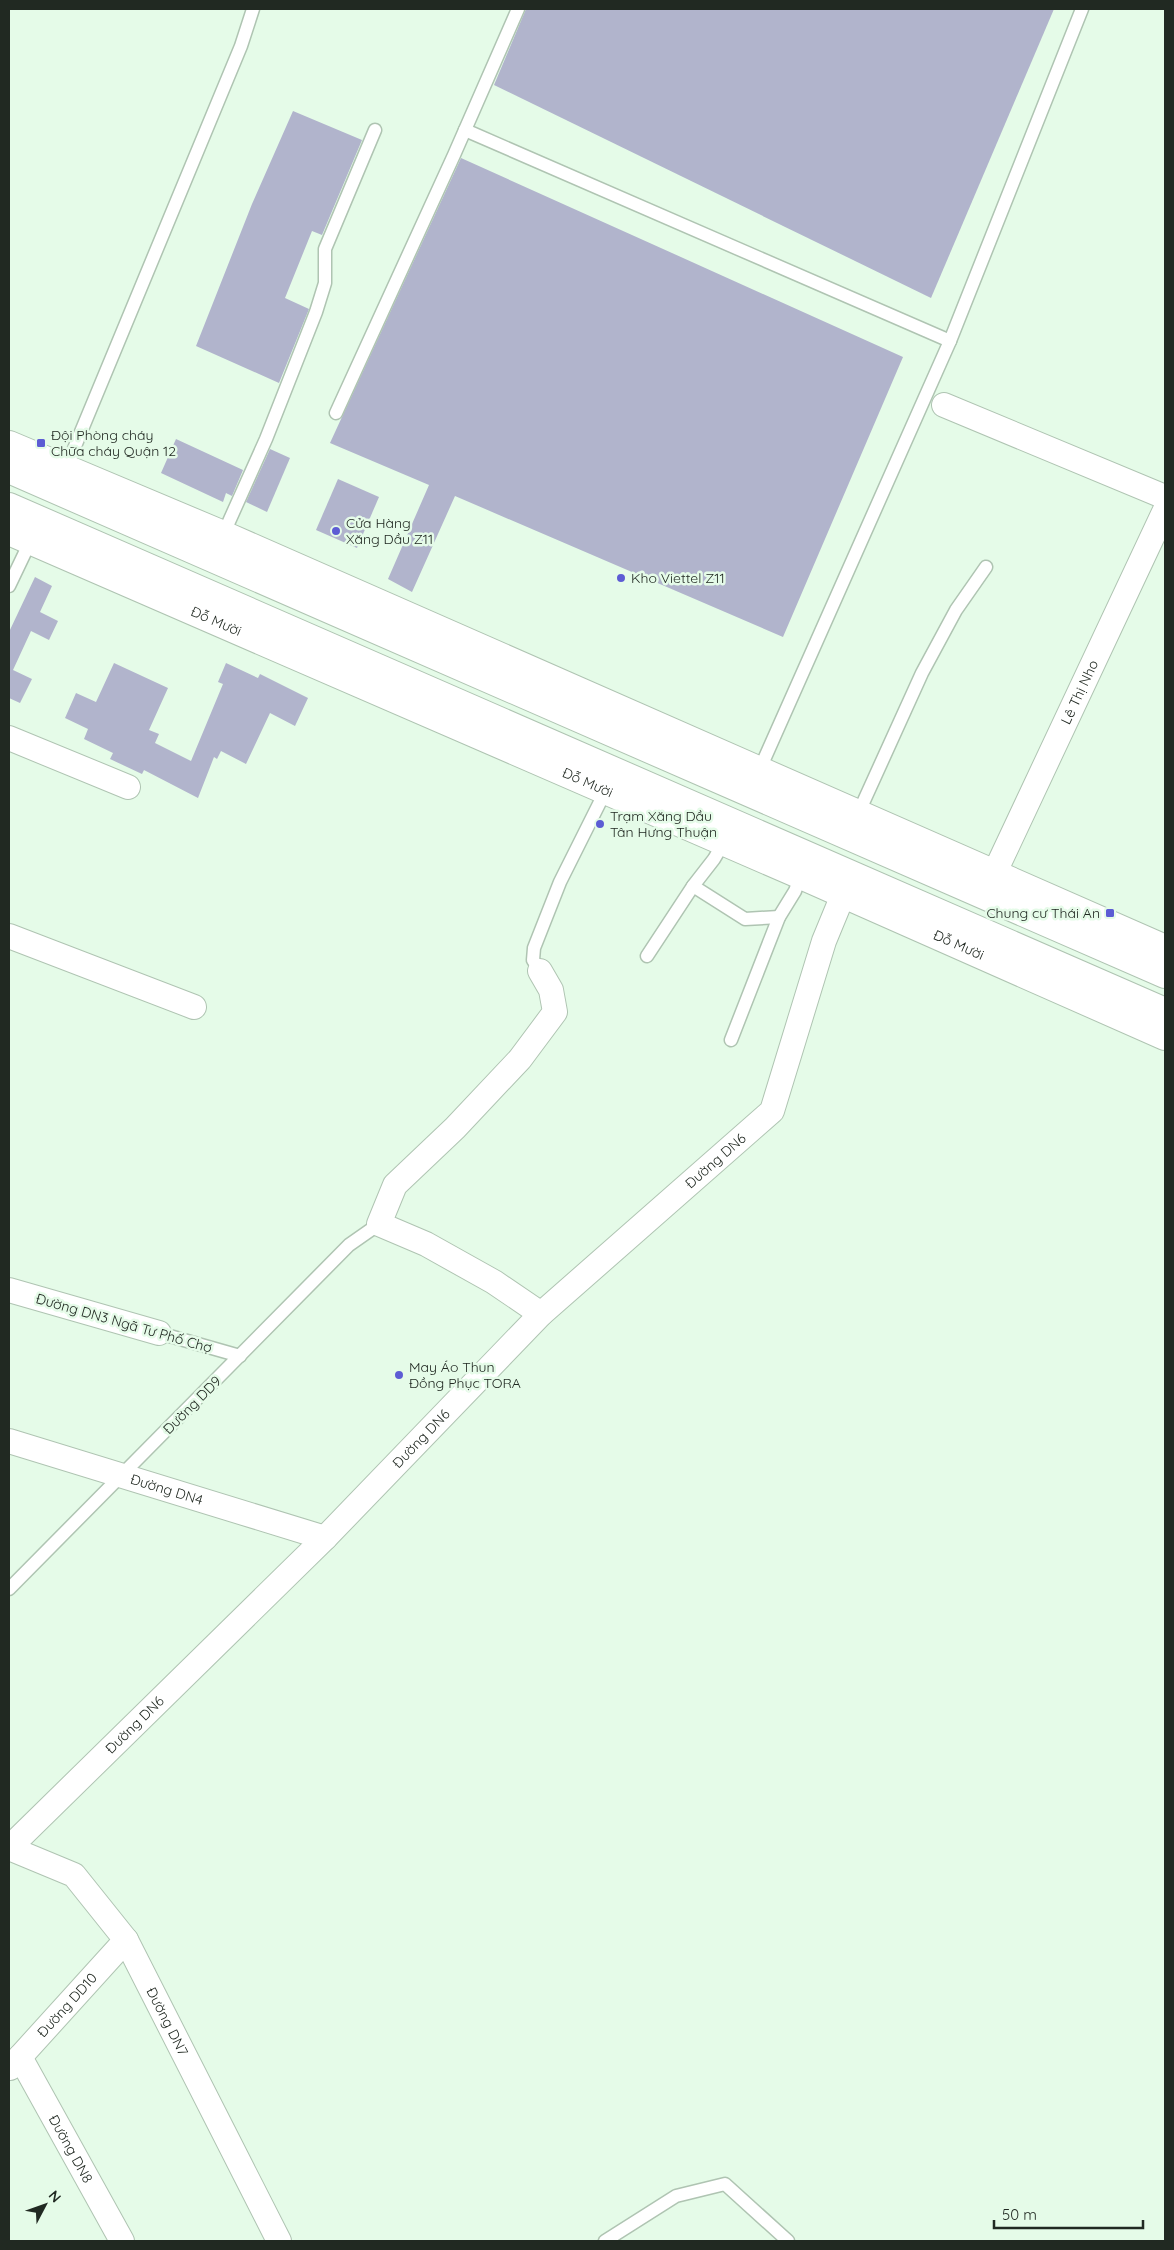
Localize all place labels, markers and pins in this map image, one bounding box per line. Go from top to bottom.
place label: Đội Phòng cháy Chữa cháy Quận 12 [51,426,176,460]
marker: Đội Phòng cháy Chữa cháy Quận 12 [35,437,47,449]
place label: Cửa Hàng Xăng Dầu Z11 [346,514,433,548]
marker: Cửa Hàng Xăng Dầu Z11 [330,525,342,537]
place label: Kho Viettel Z11 [631,569,725,587]
marker: Kho Viettel Z11 [615,572,627,584]
place label: Trạm Xăng Dầu Tân Hưng Thuận [610,807,717,841]
marker: Trạm Xăng Dầu Tân Hưng Thuận [594,818,606,830]
place label: Chung cư Thái An [986,904,1100,922]
marker: Chung cư Thái An [1104,907,1116,919]
place label: May Áo Thun Đồng Phục TORA [409,1358,521,1392]
marker: May Áo Thun Đồng Phục TORA [393,1369,405,1381]

